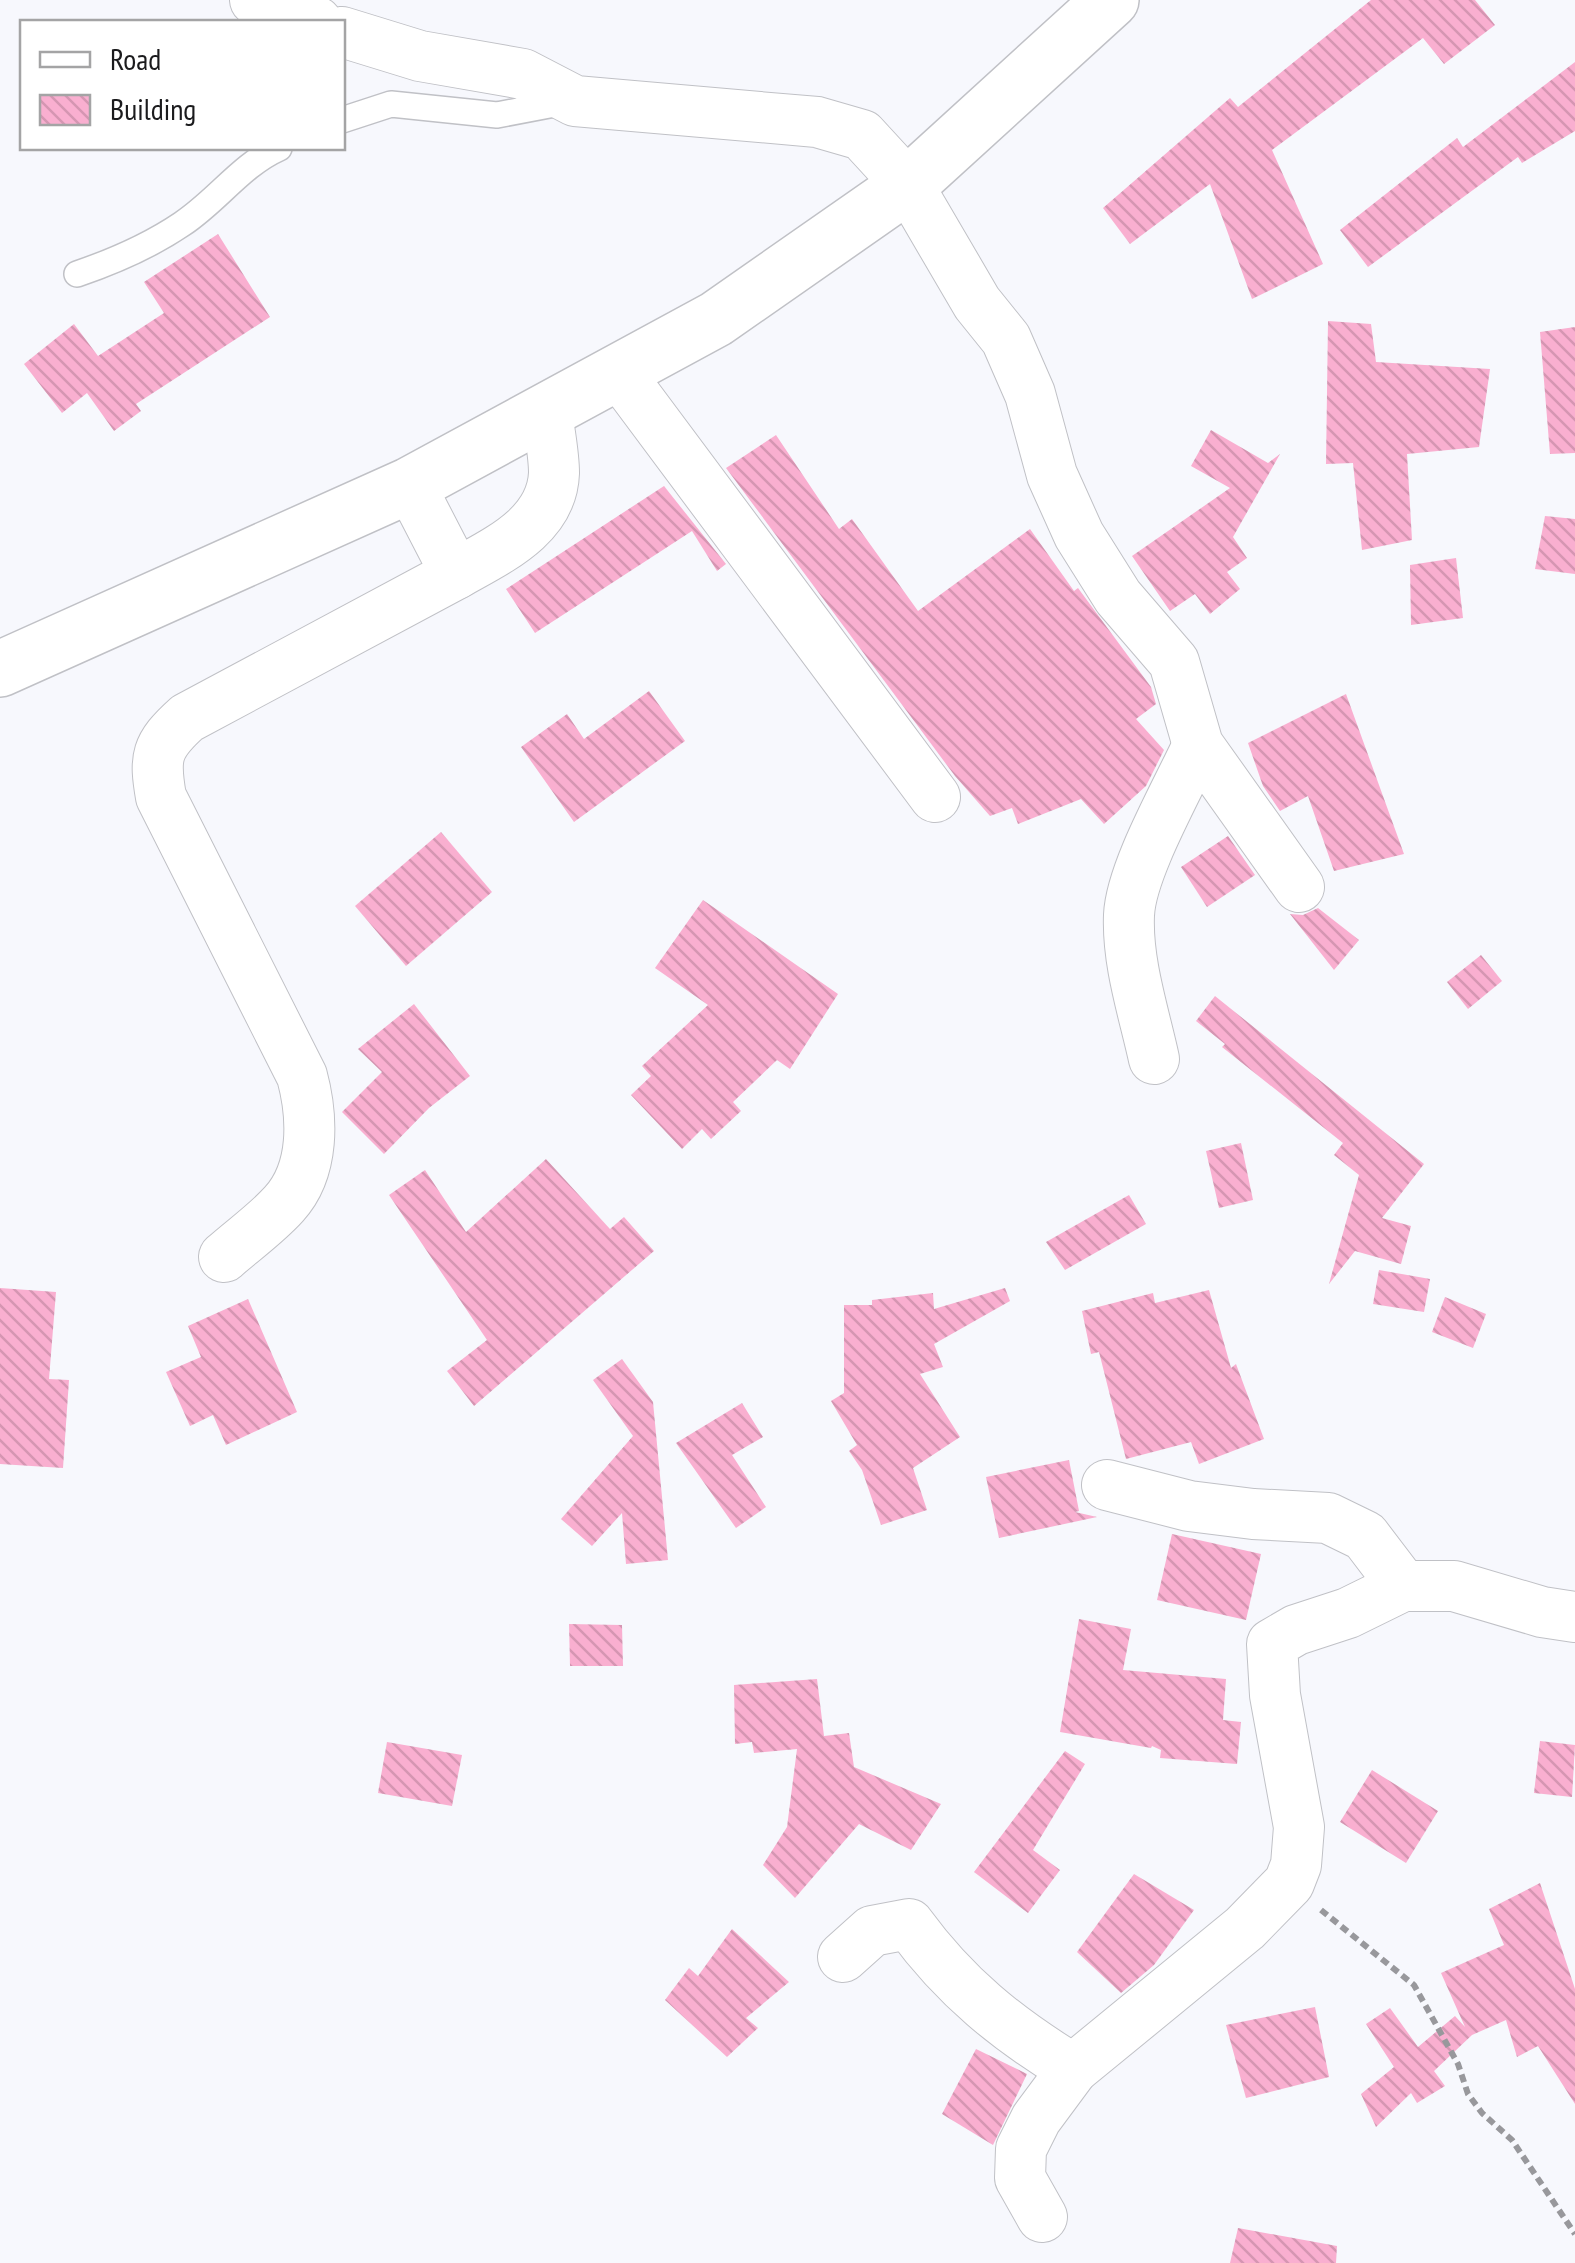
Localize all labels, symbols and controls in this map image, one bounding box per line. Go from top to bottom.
legend [20,20,345,150]
text: Road [110,39,161,78]
text: Building [110,89,196,128]

